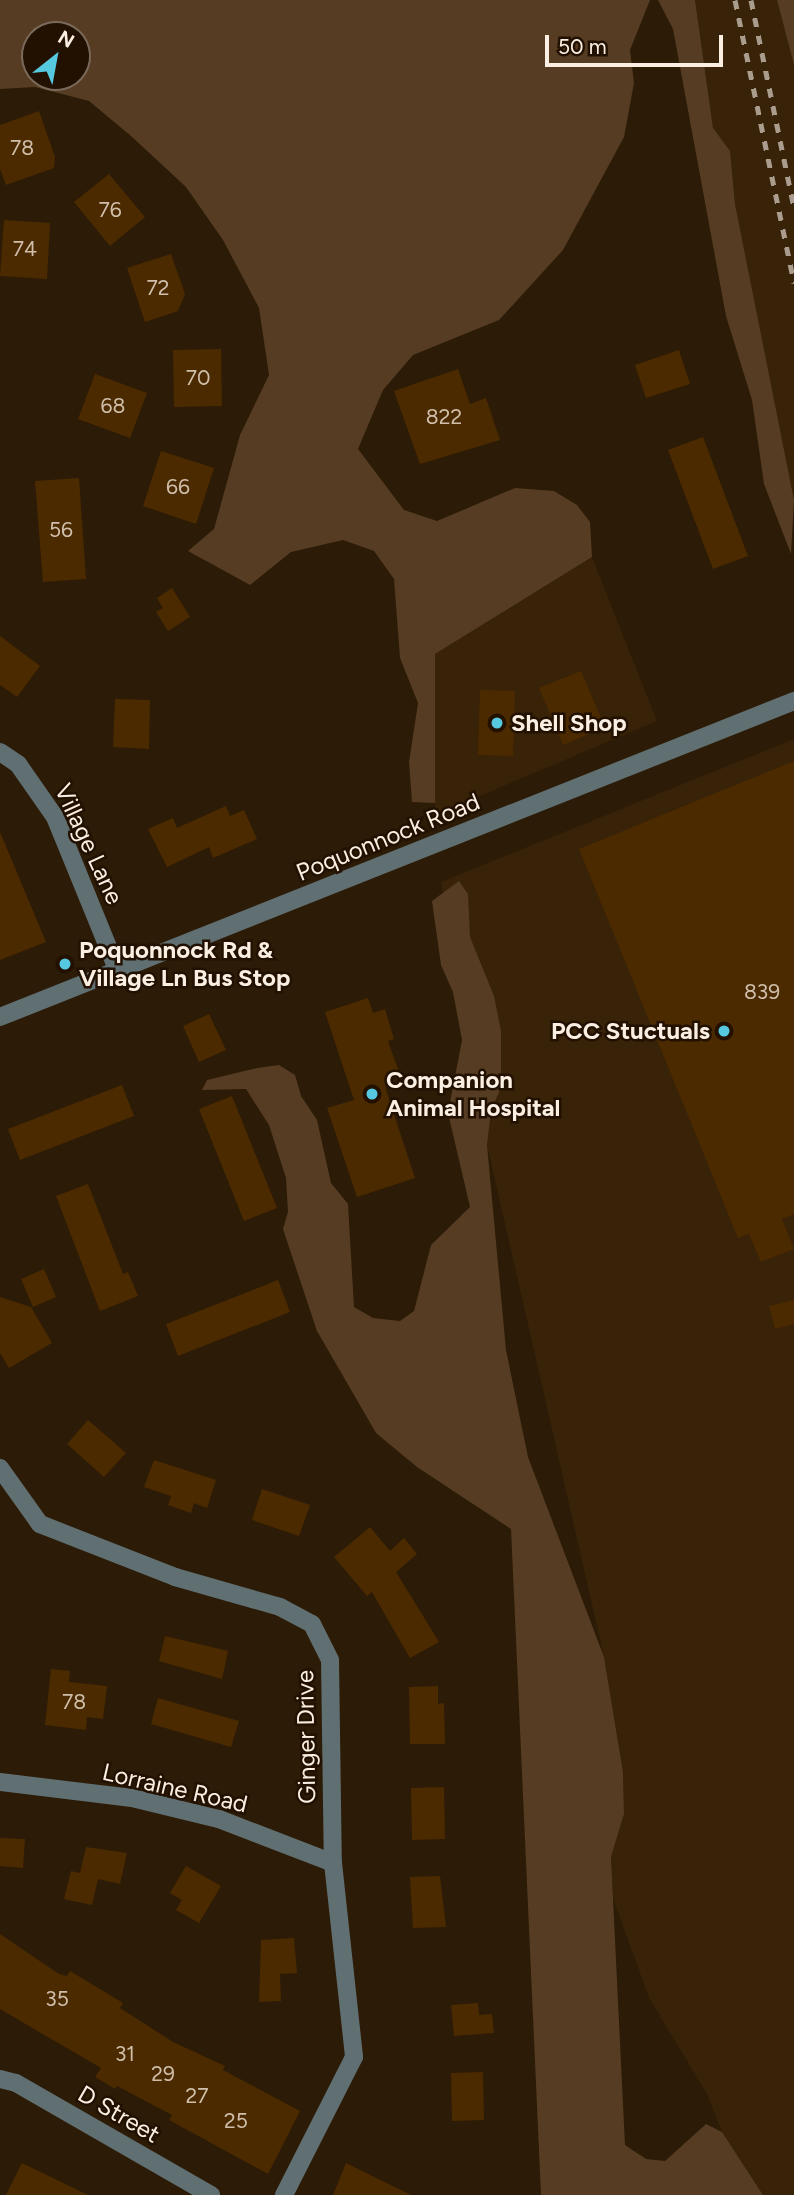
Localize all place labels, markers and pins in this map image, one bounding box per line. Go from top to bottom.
place label: Shell Shop [511,709,627,737]
marker: Shell Shop [489,715,505,731]
place label: Poquonnock Rd & Village Ln Bus Stop [79,936,290,992]
marker: Poquonnock Rd & Village Ln Bus Stop [57,956,73,972]
place label: PCC Stuctuals [551,1017,710,1045]
marker: PCC Stuctuals [716,1023,732,1039]
place label: Companion Animal Hospital [386,1066,560,1122]
marker: Companion Animal Hospital [364,1086,380,1102]

